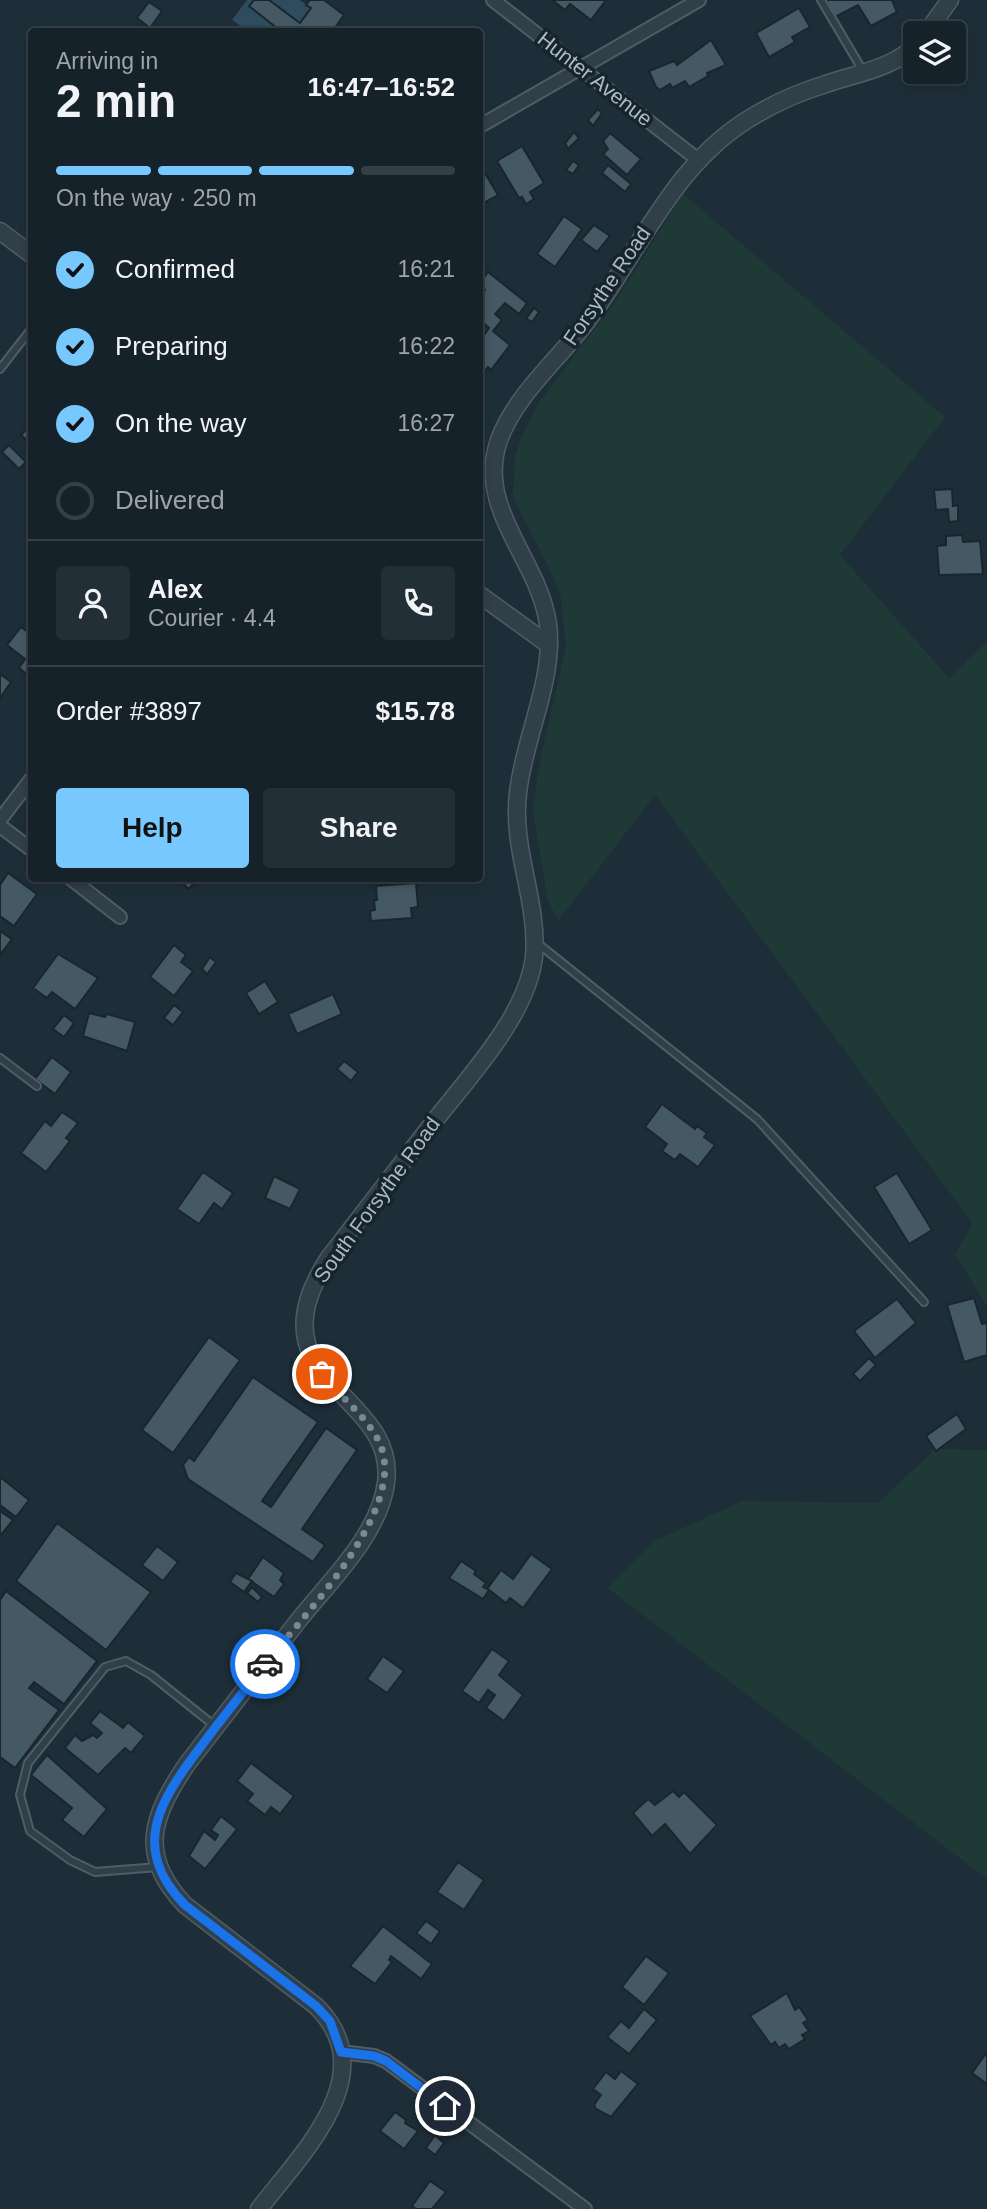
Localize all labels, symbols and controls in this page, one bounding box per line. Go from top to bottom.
map controls [903,21,966,84]
button: layers [903,21,966,84]
street label: Hunter Avenue [534,27,657,130]
text: Arriving in [56,48,158,74]
text: 16:47–16:52 [308,72,455,102]
text: 2 min [56,75,176,127]
text: On the way · 250 m [56,185,257,211]
street label: Forsythe Road [559,222,655,349]
icon: check [56,251,94,289]
text: Confirmed [115,254,235,284]
text: 16:21 [397,256,455,282]
icon: check [56,328,94,366]
text: Preparing [115,331,228,361]
text: 16:22 [397,333,455,359]
icon: check [56,405,94,443]
text: On the way [115,408,247,438]
text: 16:27 [397,410,455,436]
text: Delivered [115,485,225,515]
button: person [56,566,130,640]
button: phone [381,566,455,640]
text: Alex [148,574,203,604]
text: Courier · 4.4 [148,605,276,631]
text: Order #3897 [56,696,202,726]
text: $15.78 [375,696,455,726]
button: Help [56,788,249,868]
button: Share [263,788,455,868]
street label: South Forsythe Road [309,1113,444,1287]
pin [292,1344,352,1404]
icon: bag [303,1355,341,1393]
courier [230,1629,300,1699]
icon: car [246,1645,284,1683]
pin [415,2076,475,2136]
icon: home [426,2087,464,2125]

